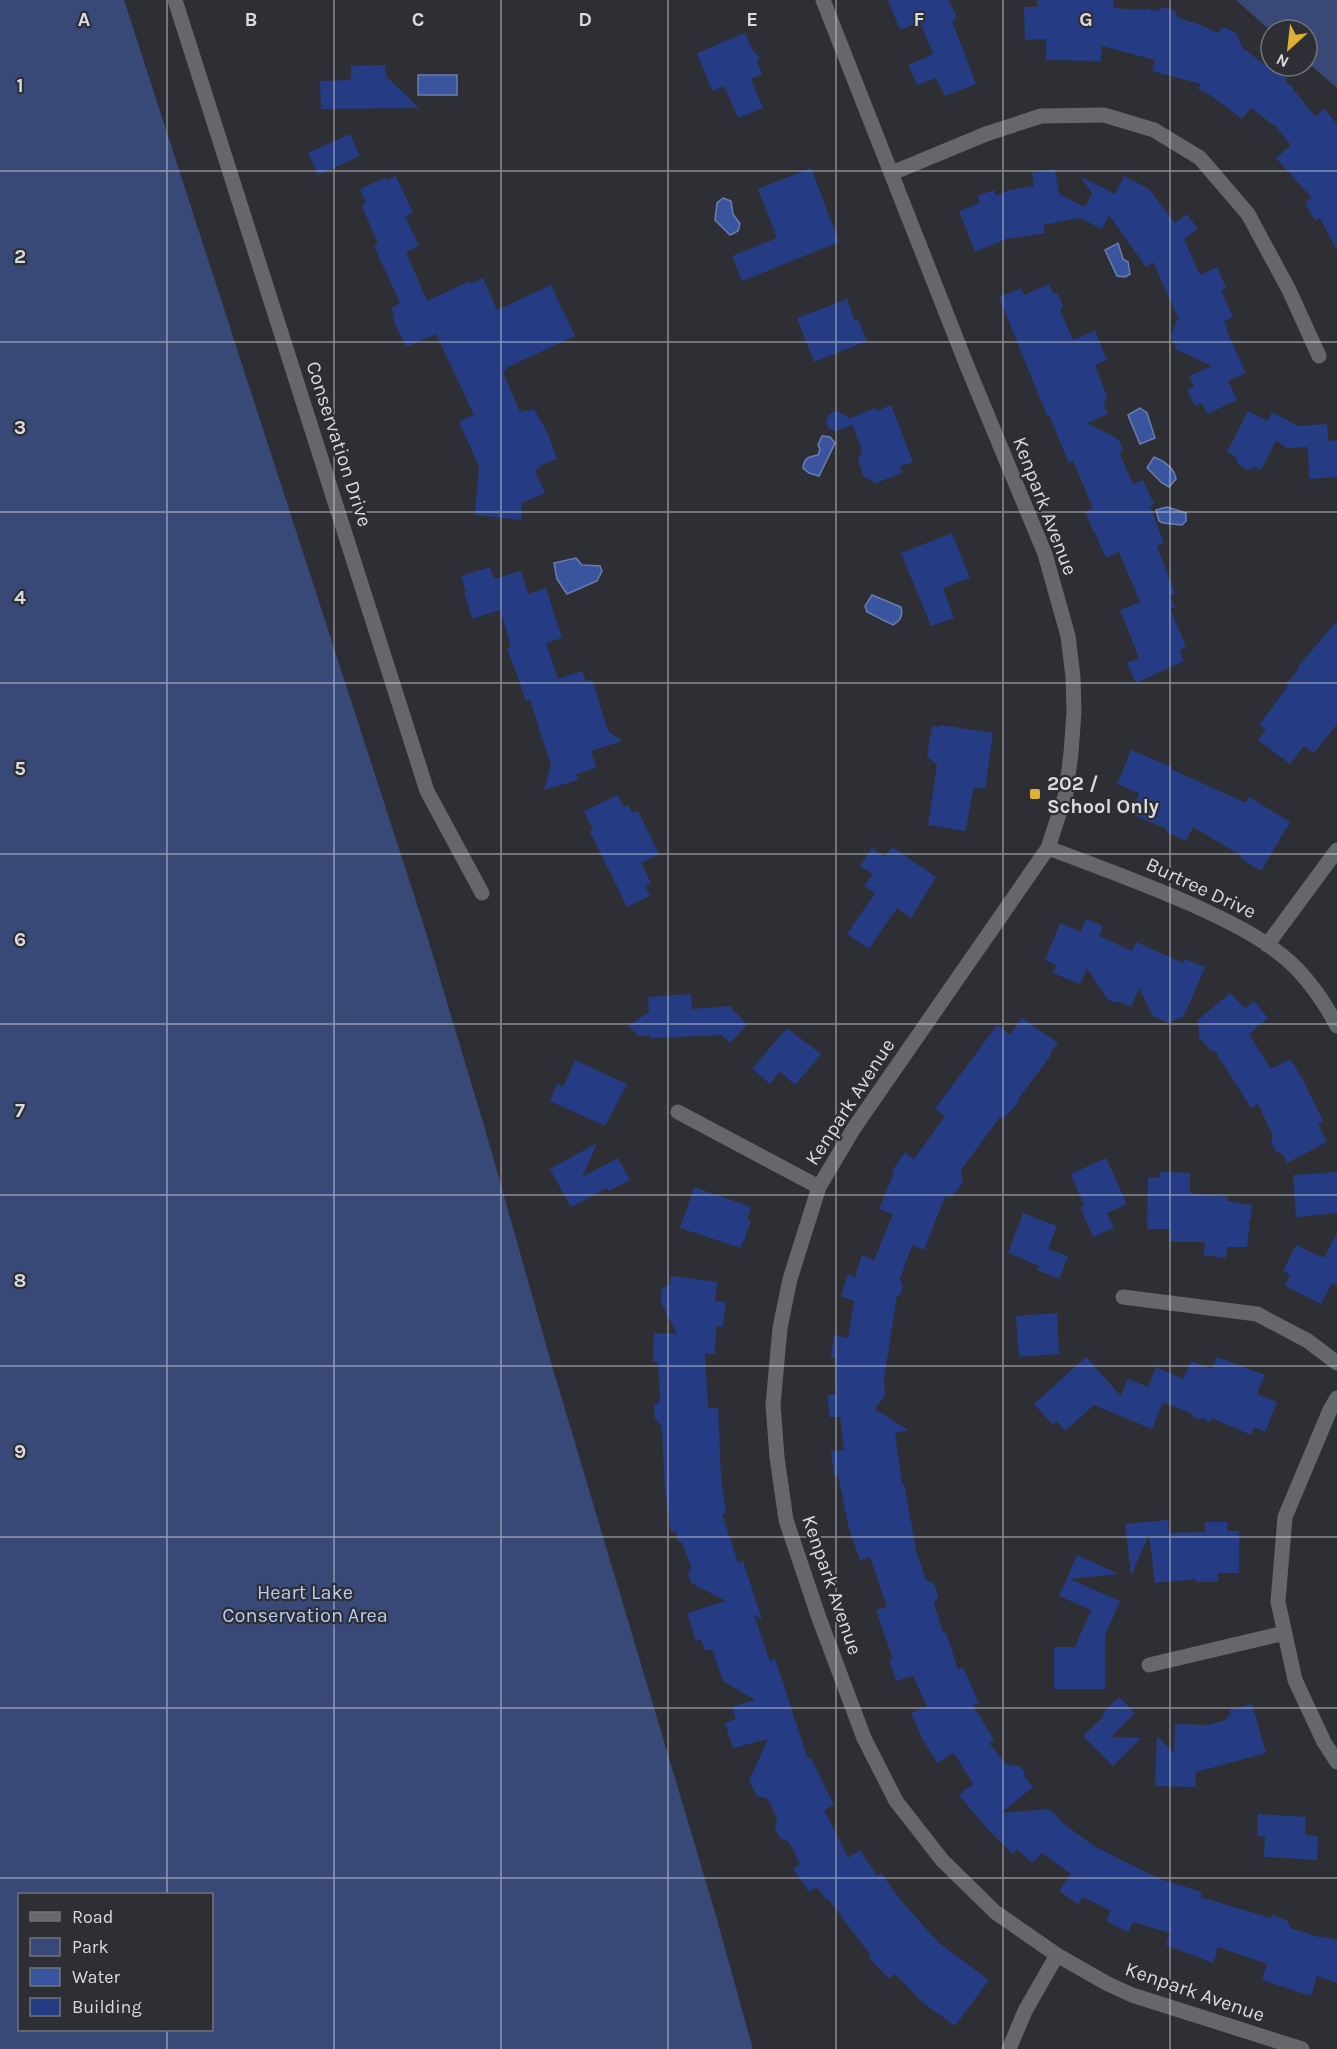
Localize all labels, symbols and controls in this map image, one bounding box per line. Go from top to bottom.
text: A [78,8,91,31]
text: B [245,8,257,31]
text: C [412,8,424,31]
text: D [578,8,592,31]
text: E [746,8,758,31]
text: F [914,8,925,31]
text: G [1079,8,1093,31]
north arrow [1259,18,1319,78]
text: N [1273,50,1292,72]
text: 1 [16,74,24,97]
text: 2 [14,245,26,268]
street label: Conservation Drive [301,359,377,529]
text: 3 [14,416,26,439]
street label: Kenpark Avenue [1008,434,1082,578]
text: 4 [14,586,26,609]
text: 5 [14,757,26,780]
place label: 202 / School Only [1047,772,1159,818]
marker: 202 / School Only [1028,787,1042,801]
street label: Burtree Drive [1142,853,1260,923]
text: 6 [14,928,26,951]
street label: Kenpark Avenue [801,1034,899,1170]
text: 7 [15,1099,25,1122]
text: 8 [14,1269,26,1292]
text: 9 [14,1440,26,1463]
street label: Kenpark Avenue [797,1512,867,1658]
park label: Heart Lake Conservation Area [222,1581,388,1627]
legend [18,1893,213,2031]
text: Road [72,1906,113,1928]
text: Park [72,1936,109,1958]
street label: Kenpark Avenue [1122,1957,1268,2027]
text: Water [72,1966,120,1988]
text: Building [72,1996,142,2018]

